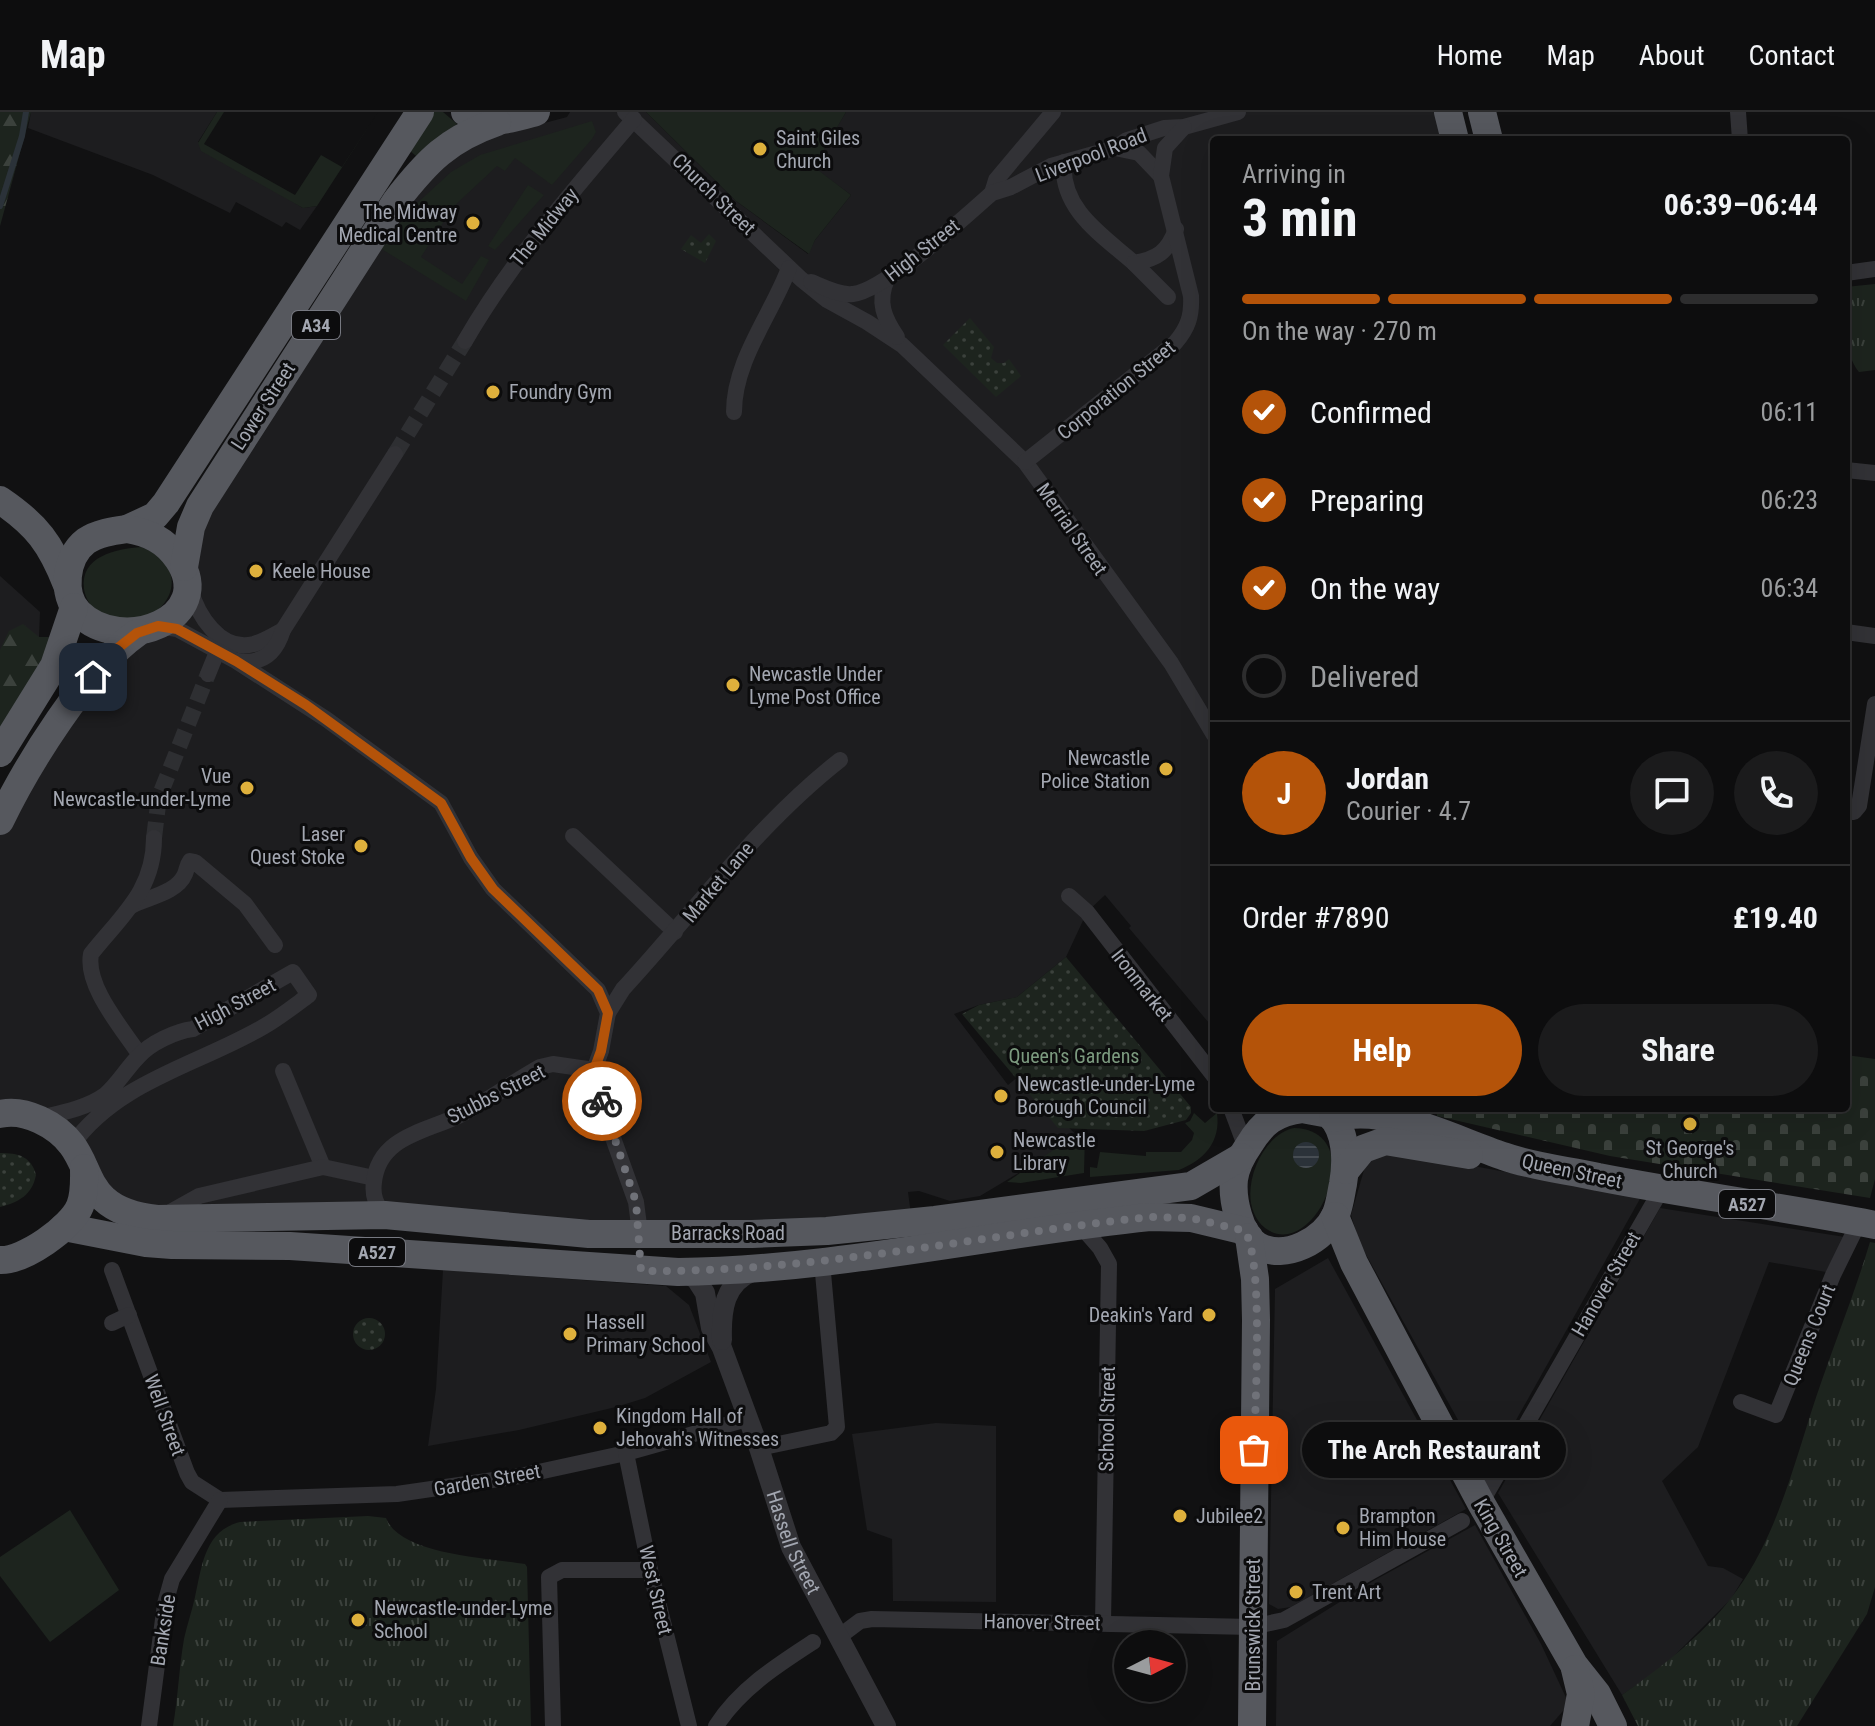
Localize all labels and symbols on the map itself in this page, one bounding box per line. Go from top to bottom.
street label: Liverpool Road [1032,123,1150,187]
place label: Saint Giles Church [776,126,860,173]
marker: Saint Giles Church [751,140,769,158]
street label: Church Street [667,148,761,240]
street label: The Midway [505,183,583,271]
place label: The Midway Medical Centre [338,200,457,247]
street label: High Street [880,213,964,287]
marker: The Midway Medical Centre [464,214,482,232]
road number: A34 [292,311,340,339]
street label: Corporation Street [1052,335,1180,445]
street label: Lower Street [226,358,300,454]
place label: Foundry Gym [509,380,612,404]
marker: Foundry Gym [484,383,502,401]
street label: Merrial Street [1032,478,1113,580]
place label: Keele House [272,559,371,583]
marker: Keele House [247,562,265,580]
pin [59,643,127,711]
place label: Newcastle Under Lyme Post Office [749,662,883,709]
marker: Newcastle Under Lyme Post Office [724,676,742,694]
place label: Newcastle Police Station [1041,746,1150,793]
marker: Newcastle Police Station [1157,760,1175,778]
place label: Vue Newcastle-under-Lyme [53,764,231,811]
marker: Vue Newcastle-under-Lyme [238,779,256,797]
place label: Laser Quest Stoke [250,822,345,869]
marker: Laser Quest Stoke [352,837,370,855]
street label: Market Lane [677,837,759,927]
street label: Ironmarket [1106,944,1178,1026]
street label: High Street [191,973,280,1035]
park label: Queen's Gardens [1009,1044,1139,1068]
street label: Stubbs Street [443,1059,549,1129]
courier [562,1061,642,1141]
place label: Newcastle-under-Lyme Borough Council [1017,1072,1195,1119]
marker: Newcastle-under-Lyme Borough Council [992,1087,1010,1105]
marker: St George's Church [1681,1115,1699,1133]
place label: Newcastle Library [1013,1128,1096,1175]
place label: St George's Church [1646,1136,1734,1183]
marker: Newcastle Library [988,1143,1006,1161]
street label: Queen Street [1520,1149,1624,1193]
road number: A527 [1719,1190,1775,1218]
street label: Barracks Road [671,1221,785,1245]
street label: Hanover Street [1566,1227,1646,1341]
road number: A527 [349,1238,405,1266]
street label: Queens Court [1778,1281,1840,1389]
place label: Deakin's Yard [1089,1303,1193,1327]
marker: Deakin's Yard [1200,1306,1218,1324]
place label: Hassell Primary School [586,1310,706,1357]
marker: Hassell Primary School [561,1325,579,1343]
street label: School Street [1094,1366,1120,1472]
street label: Well Street [139,1371,191,1459]
place label: Kingdom Hall of Jehovah's Witnesses [616,1404,779,1451]
pin [1220,1416,1288,1484]
marker: Kingdom Hall of Jehovah's Witnesses [591,1419,609,1437]
callout: The Arch Restaurant [1302,1422,1566,1478]
street label: Garden Street [432,1459,542,1501]
street label: Hassell Street [762,1487,826,1598]
street label: King Street [1469,1495,1533,1582]
place label: Jubilee2 [1196,1504,1263,1528]
place label: Brampton Him House [1359,1504,1446,1551]
marker: Jubilee2 [1171,1507,1189,1525]
marker: Brampton Him House [1334,1519,1352,1537]
street label: West Street [634,1543,678,1637]
street label: Brunswick Street [1241,1559,1265,1691]
place label: Trent Art [1312,1580,1381,1604]
marker: Trent Art [1287,1583,1305,1601]
street label: Bankside [145,1592,181,1668]
place label: Newcastle-under-Lyme School [374,1596,552,1643]
street label: Hanover Street [983,1609,1101,1635]
marker: Newcastle-under-Lyme School [349,1611,367,1629]
north arrow [1114,1630,1186,1702]

